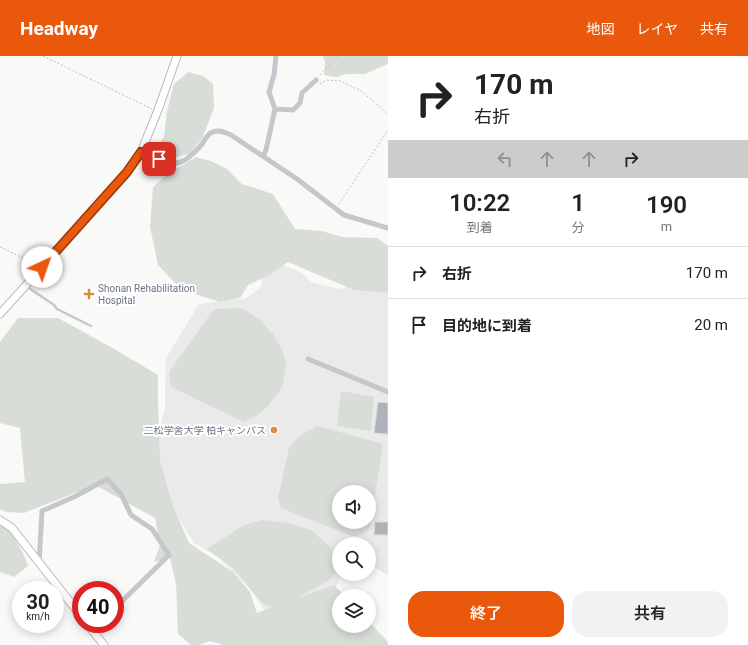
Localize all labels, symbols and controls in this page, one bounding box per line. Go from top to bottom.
text: Headway [20,17,98,40]
text: 地図 [586,21,614,37]
text: レイヤ [636,21,678,37]
text: 共有 [700,21,728,37]
text: 170 m [474,68,553,101]
icon: right [408,72,460,124]
text: 右折 [474,106,510,127]
pin [142,142,176,176]
icon: arrive [148,148,170,170]
icon: left [494,148,516,170]
icon: ahead [536,148,558,170]
icon: ahead [578,148,600,170]
icon: right [620,148,642,170]
text: 10:22 [449,189,510,217]
text: 1 [571,189,585,217]
text: 190 [646,191,687,219]
text: m [661,219,672,234]
text: 到着 [467,220,493,235]
text: 分 [572,220,585,235]
position arrow [21,246,63,288]
icon: right [408,262,430,284]
text: 170 m [686,264,728,282]
text: 右折 [442,265,472,283]
place label: Shonan Rehabilitation Hospital [98,283,195,306]
marker: Shonan Rehabilitation Hospital [83,288,95,300]
icon: arrive [408,314,430,336]
text: 20 m [694,316,728,334]
text: 目的地に到着 [442,317,532,335]
place label: 二松学舍大学 柏キャンパス [144,425,266,436]
marker: 二松学舍大学 柏キャンパス [269,425,279,435]
map controls [332,485,376,633]
button: sound [332,485,376,529]
button: search [332,537,376,581]
speed limit sign: 40 [72,581,124,633]
button: layers [332,589,376,633]
text: 30 [27,590,49,614]
button: 終了 [408,591,564,637]
button: 共有 [572,591,728,637]
text: km/h [26,611,50,622]

